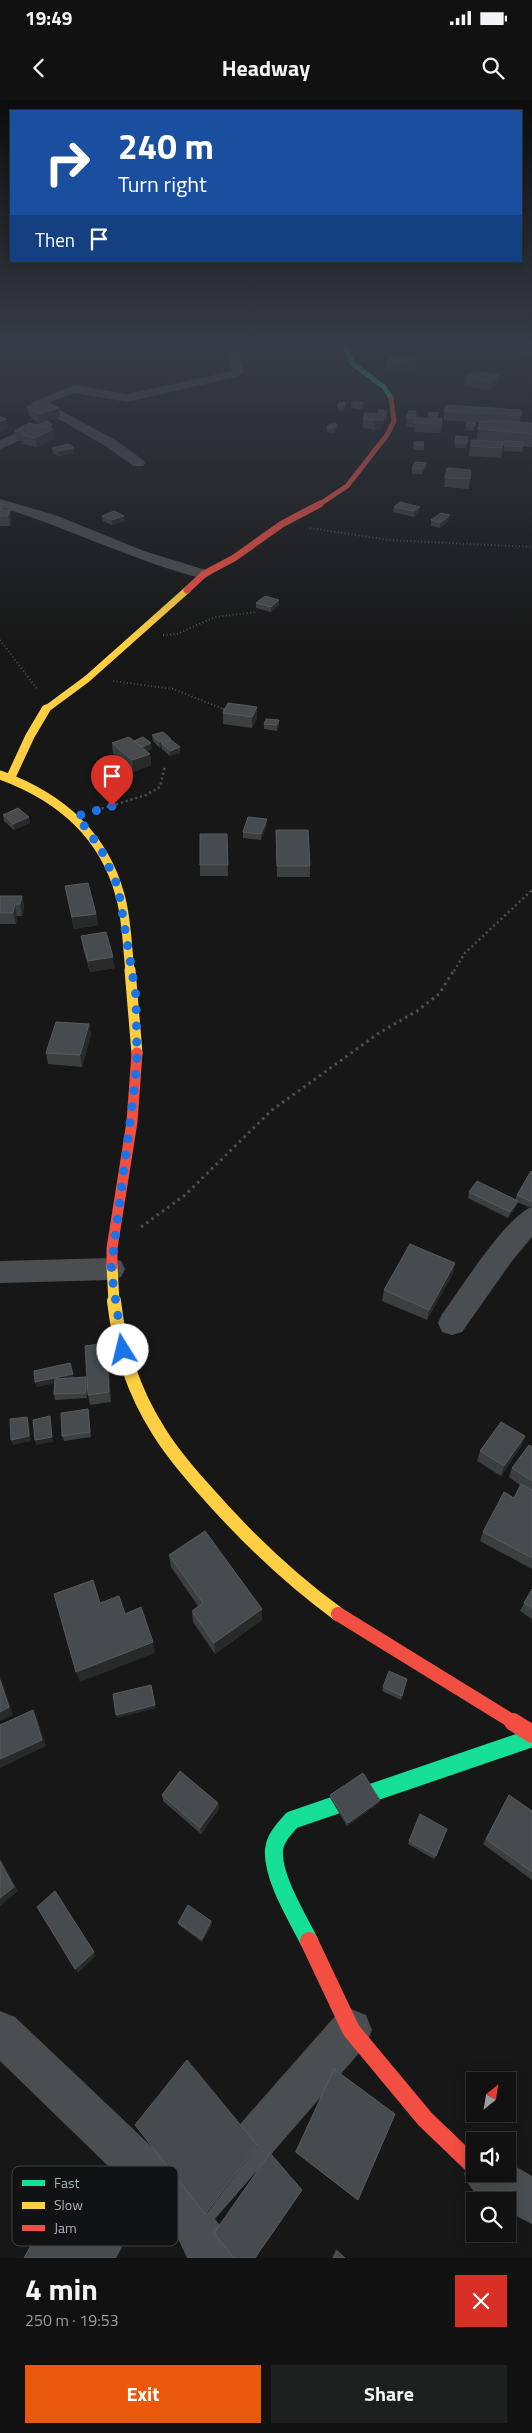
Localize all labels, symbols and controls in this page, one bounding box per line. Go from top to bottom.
text: 19:49 [25,3,72,32]
text: Headway [222,51,310,85]
icon: back [25,54,53,82]
icon: search [479,54,507,82]
text: 240 m [118,119,214,173]
icon: right [35,130,100,195]
text: Turn right [118,167,207,201]
text: Then [35,225,75,254]
icon: arrive [85,225,113,253]
pin [91,755,133,806]
icon: arrive [98,762,126,790]
position arrow [96,1323,148,1375]
north arrow [466,2072,516,2122]
map controls [466,2072,516,2242]
button: sound [466,2132,516,2182]
legend [12,2166,178,2246]
text: Fast [54,2172,79,2193]
button: search [466,2192,516,2242]
text: Slow [54,2194,83,2215]
text: Jam [54,2217,77,2238]
text: 4 min [25,2266,98,2312]
button: close [455,2275,507,2327]
text: 250 m · 19:53 [25,2308,119,2332]
button: Exit [25,2365,261,2423]
button: Share [271,2365,507,2423]

